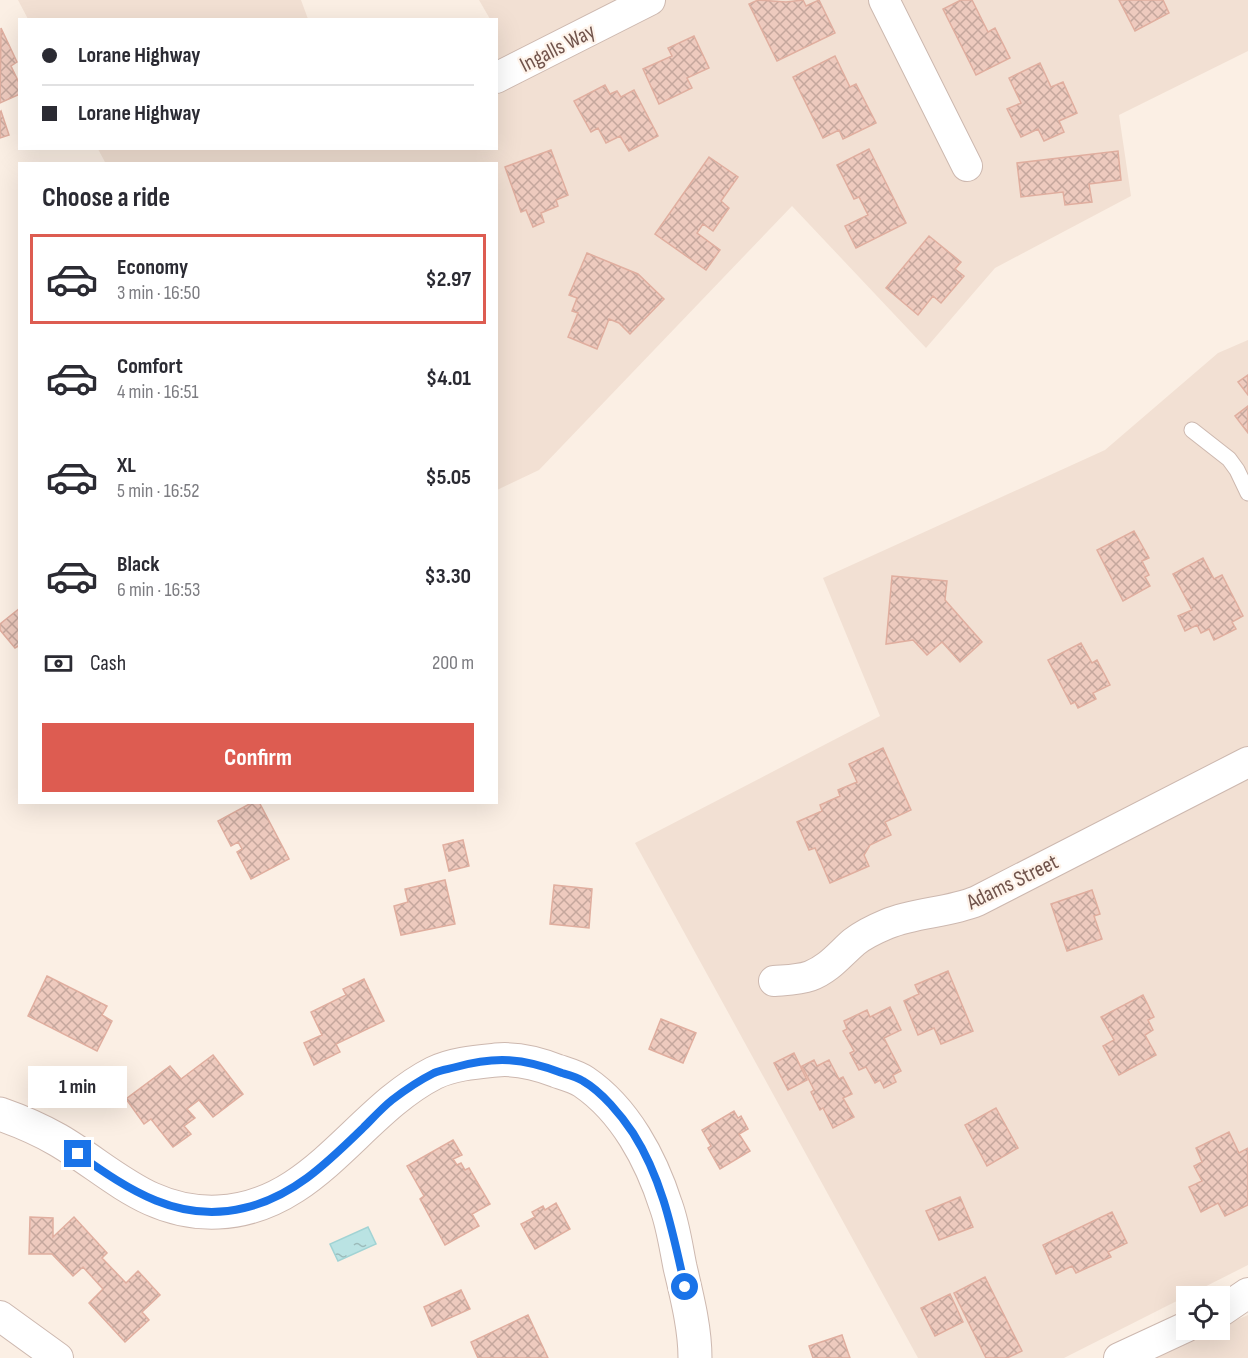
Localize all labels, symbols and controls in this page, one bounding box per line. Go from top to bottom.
street label: Ingalls Way [515,18,600,79]
text: Lorane Highway [78,42,201,69]
text: Lorane Highway [78,100,201,127]
text: Choose a ride [42,182,170,214]
icon: car [45,252,99,306]
text: Economy [117,254,188,281]
text: $2.97 [425,266,471,293]
text: 3 min · 16:50 [117,281,201,305]
icon: car [45,351,99,405]
text: Comfort [117,353,183,380]
text: $4.01 [426,365,471,392]
text: 4 min · 16:51 [117,380,199,404]
icon: car [45,450,99,504]
text: XL [117,452,136,479]
text: $5.05 [425,464,471,491]
text: 5 min · 16:52 [117,479,199,503]
icon: car [45,549,99,603]
text: Black [117,551,159,578]
text: $3.30 [425,563,471,590]
text: 6 min · 16:53 [117,578,200,602]
icon: cash [42,647,75,680]
text: Cash [90,650,126,677]
text: 200 m [432,651,474,675]
button: Confirm [42,723,474,792]
street label: Adams Street [961,848,1063,917]
callout: 1 min [28,1067,128,1109]
text: 1 min [59,1075,96,1099]
route end [64,1140,91,1167]
route start [671,1273,698,1300]
map controls [1176,1286,1230,1340]
button: locate [1176,1286,1230,1340]

